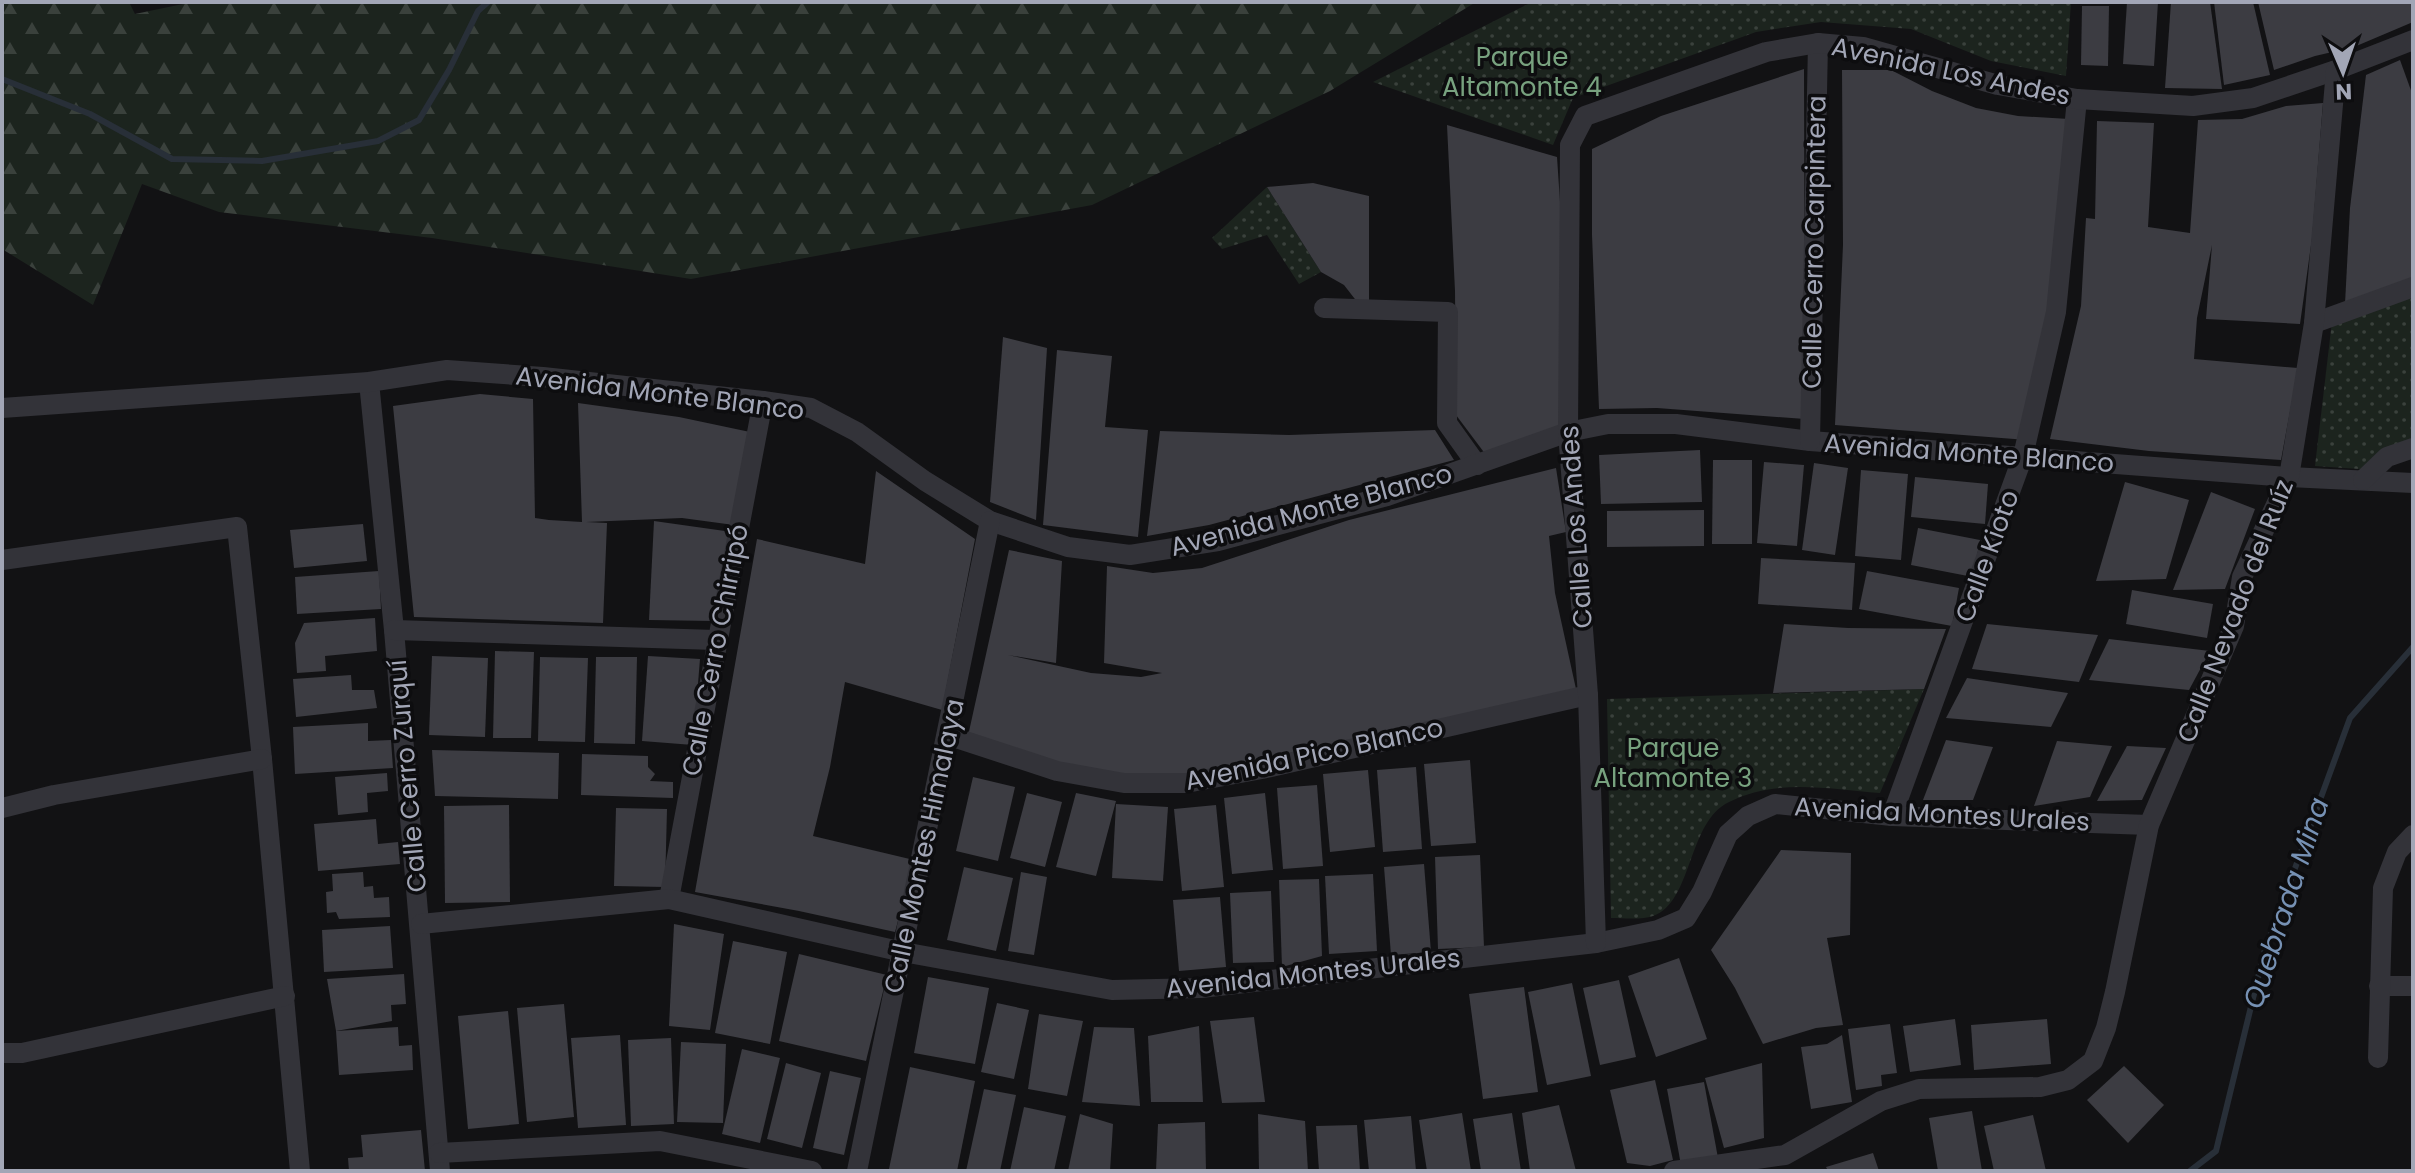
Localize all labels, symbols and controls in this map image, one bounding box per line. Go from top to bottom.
street label: Avenida Los Andes [1828,28,2074,114]
north arrow [2303,32,2383,112]
park label: Parque Altamonte 4 [1442,39,1602,105]
text: N [2335,76,2352,107]
street label: Calle Cerro Carpintera [1793,95,1835,389]
street label: Avenida Monte Blanco [514,357,806,429]
street label: Calle Los Andes [1551,424,1601,630]
street label: Avenida Monte Blanco [1823,425,2115,481]
street label: Avenida Monte Blanco [1166,455,1456,565]
street label: Calle Nevado del Ruíz [2168,474,2302,748]
street label: Calle Kioto [1946,485,2028,627]
street label: Calle Cerro Chirripó [673,521,757,779]
street label: Calle Cerro Zurquí [379,658,435,894]
street label: Calle Montes Himalaya [875,695,973,997]
street label: Avenida Pico Blanco [1182,709,1446,799]
park label: Parque Altamonte 3 [1594,730,1752,796]
street label: Avenida Montes Urales [1793,788,2091,840]
water label: Quebrada Mina [2234,792,2339,1014]
street label: Avenida Montes Urales [1164,940,1462,1006]

